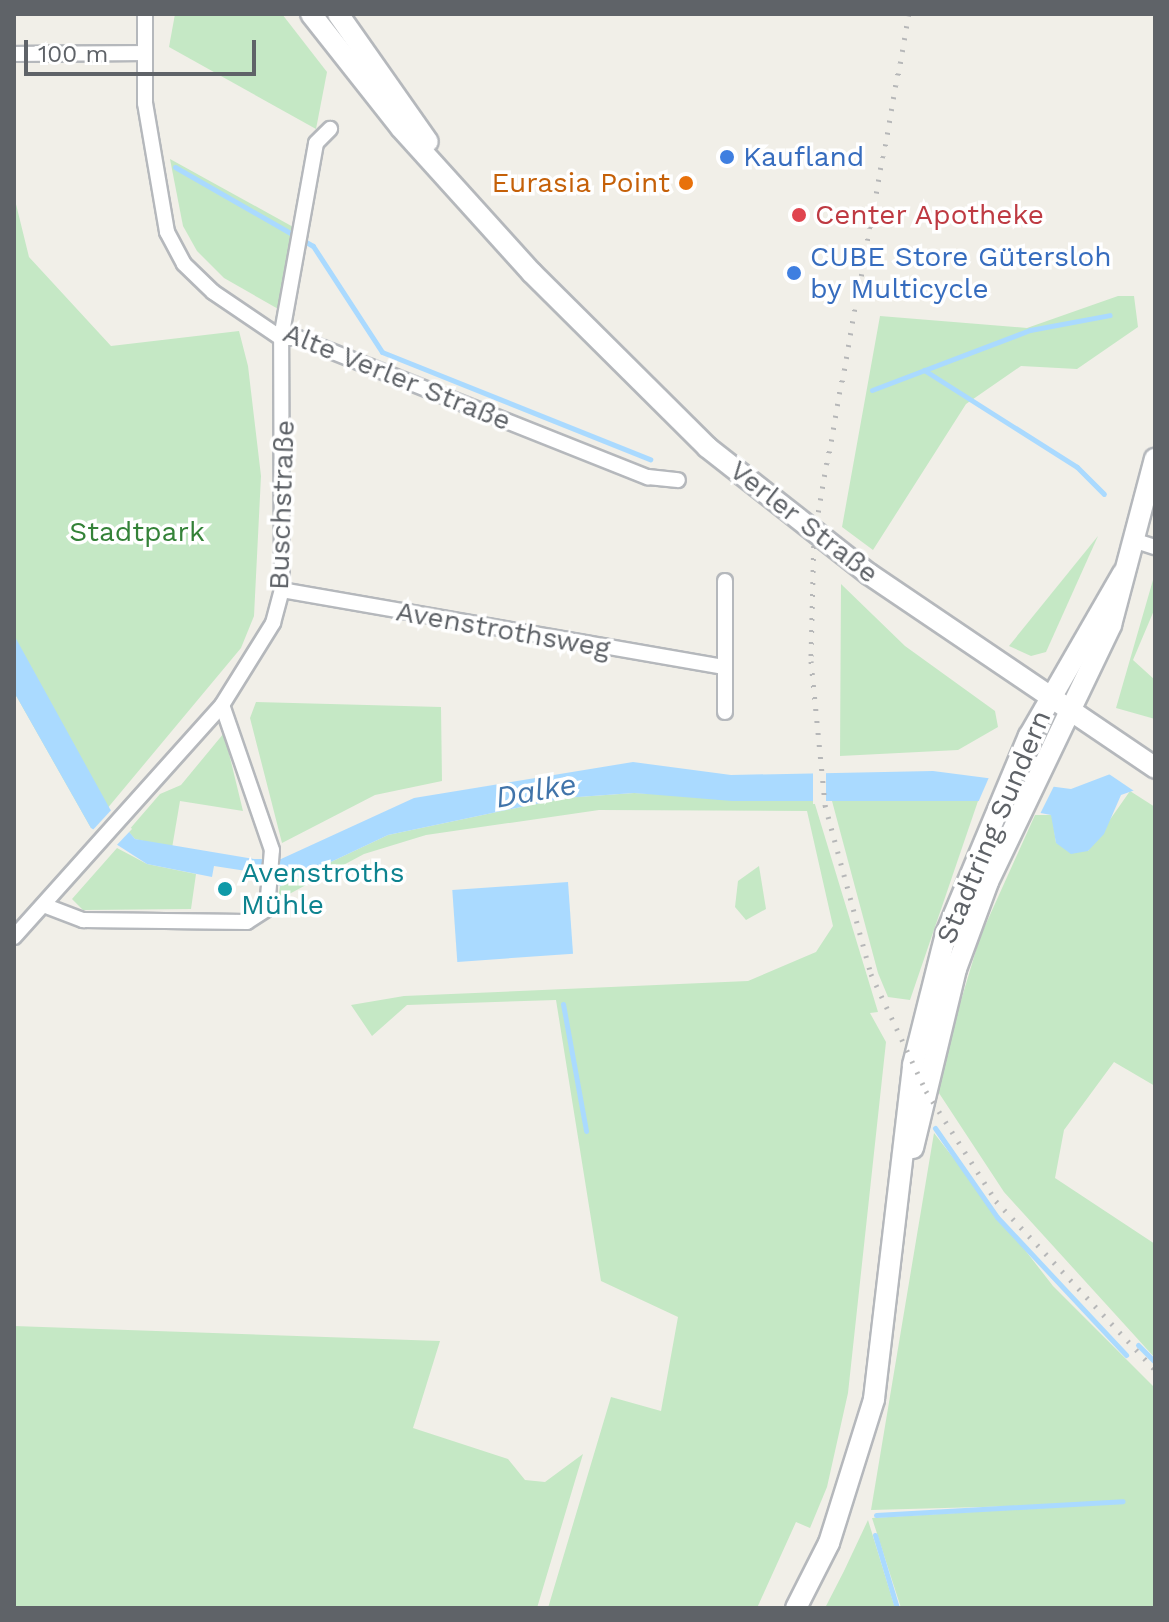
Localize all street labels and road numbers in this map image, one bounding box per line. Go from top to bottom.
street label: Alte Verler Straße [278,316,516,438]
street label: Buschstraße [262,419,302,591]
street label: Verler Straße [723,453,885,591]
street label: Avenstrothsweg [393,595,613,665]
street label: Stadtring Sundern [930,705,1058,949]

